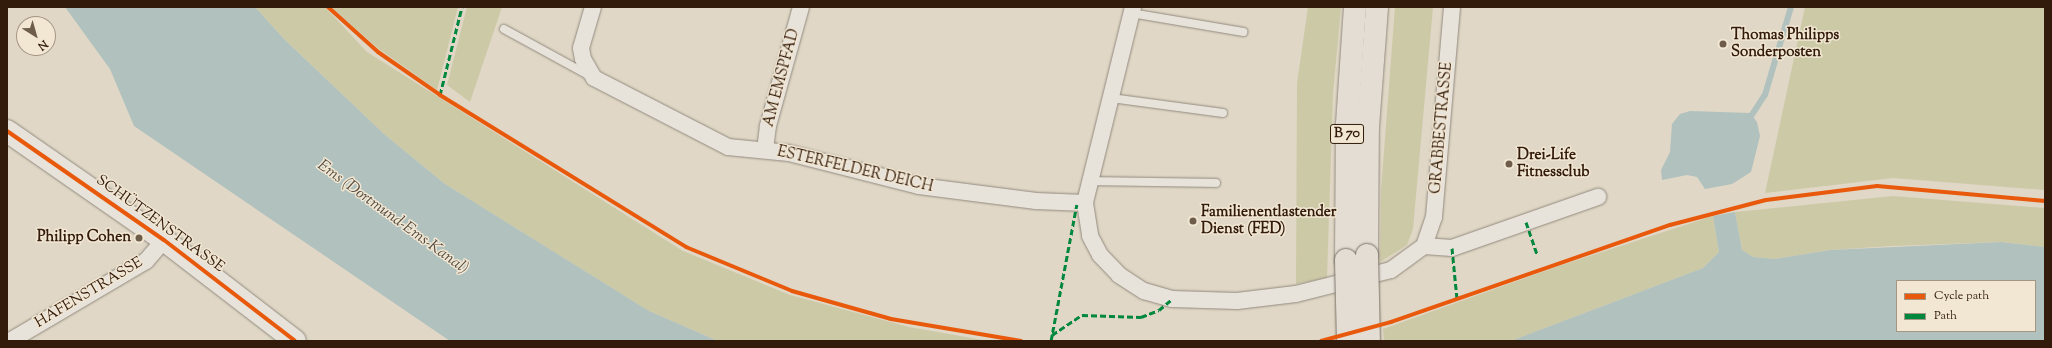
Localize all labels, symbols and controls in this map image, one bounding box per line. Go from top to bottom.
north arrow [16,16,56,56]
place label: Thomas Philipps Sonderposten [1731,26,1839,61]
street label: AM EMSPFAD [760,27,804,129]
text: N [34,36,51,54]
marker: Thomas Philipps Sonderposten [1718,39,1728,49]
street label: GRABBESTRASSE [1427,61,1457,195]
road number: B 70 [1330,122,1364,146]
street label: ESTERFELDER DEICH [775,143,935,197]
place label: Drei-Life Fitnessclub [1517,146,1589,181]
water label: Ems (Dortmund-Ems-Kanal) [313,157,471,279]
marker: Drei-Life Fitnessclub [1504,159,1514,169]
street label: SCHÜTZENSTRASSE [92,171,228,277]
place label: Familienentlastender Dienst (FED) [1201,203,1336,238]
marker: Familienentlastender Dienst (FED) [1188,216,1198,226]
place label: Philipp Cohen [37,229,131,247]
marker: Philipp Cohen [134,233,144,243]
street label: HAFENSTRASSE [32,254,146,332]
legend [1896,280,2036,332]
text: Cycle path [1934,287,1989,305]
text: Path [1934,307,1957,325]

